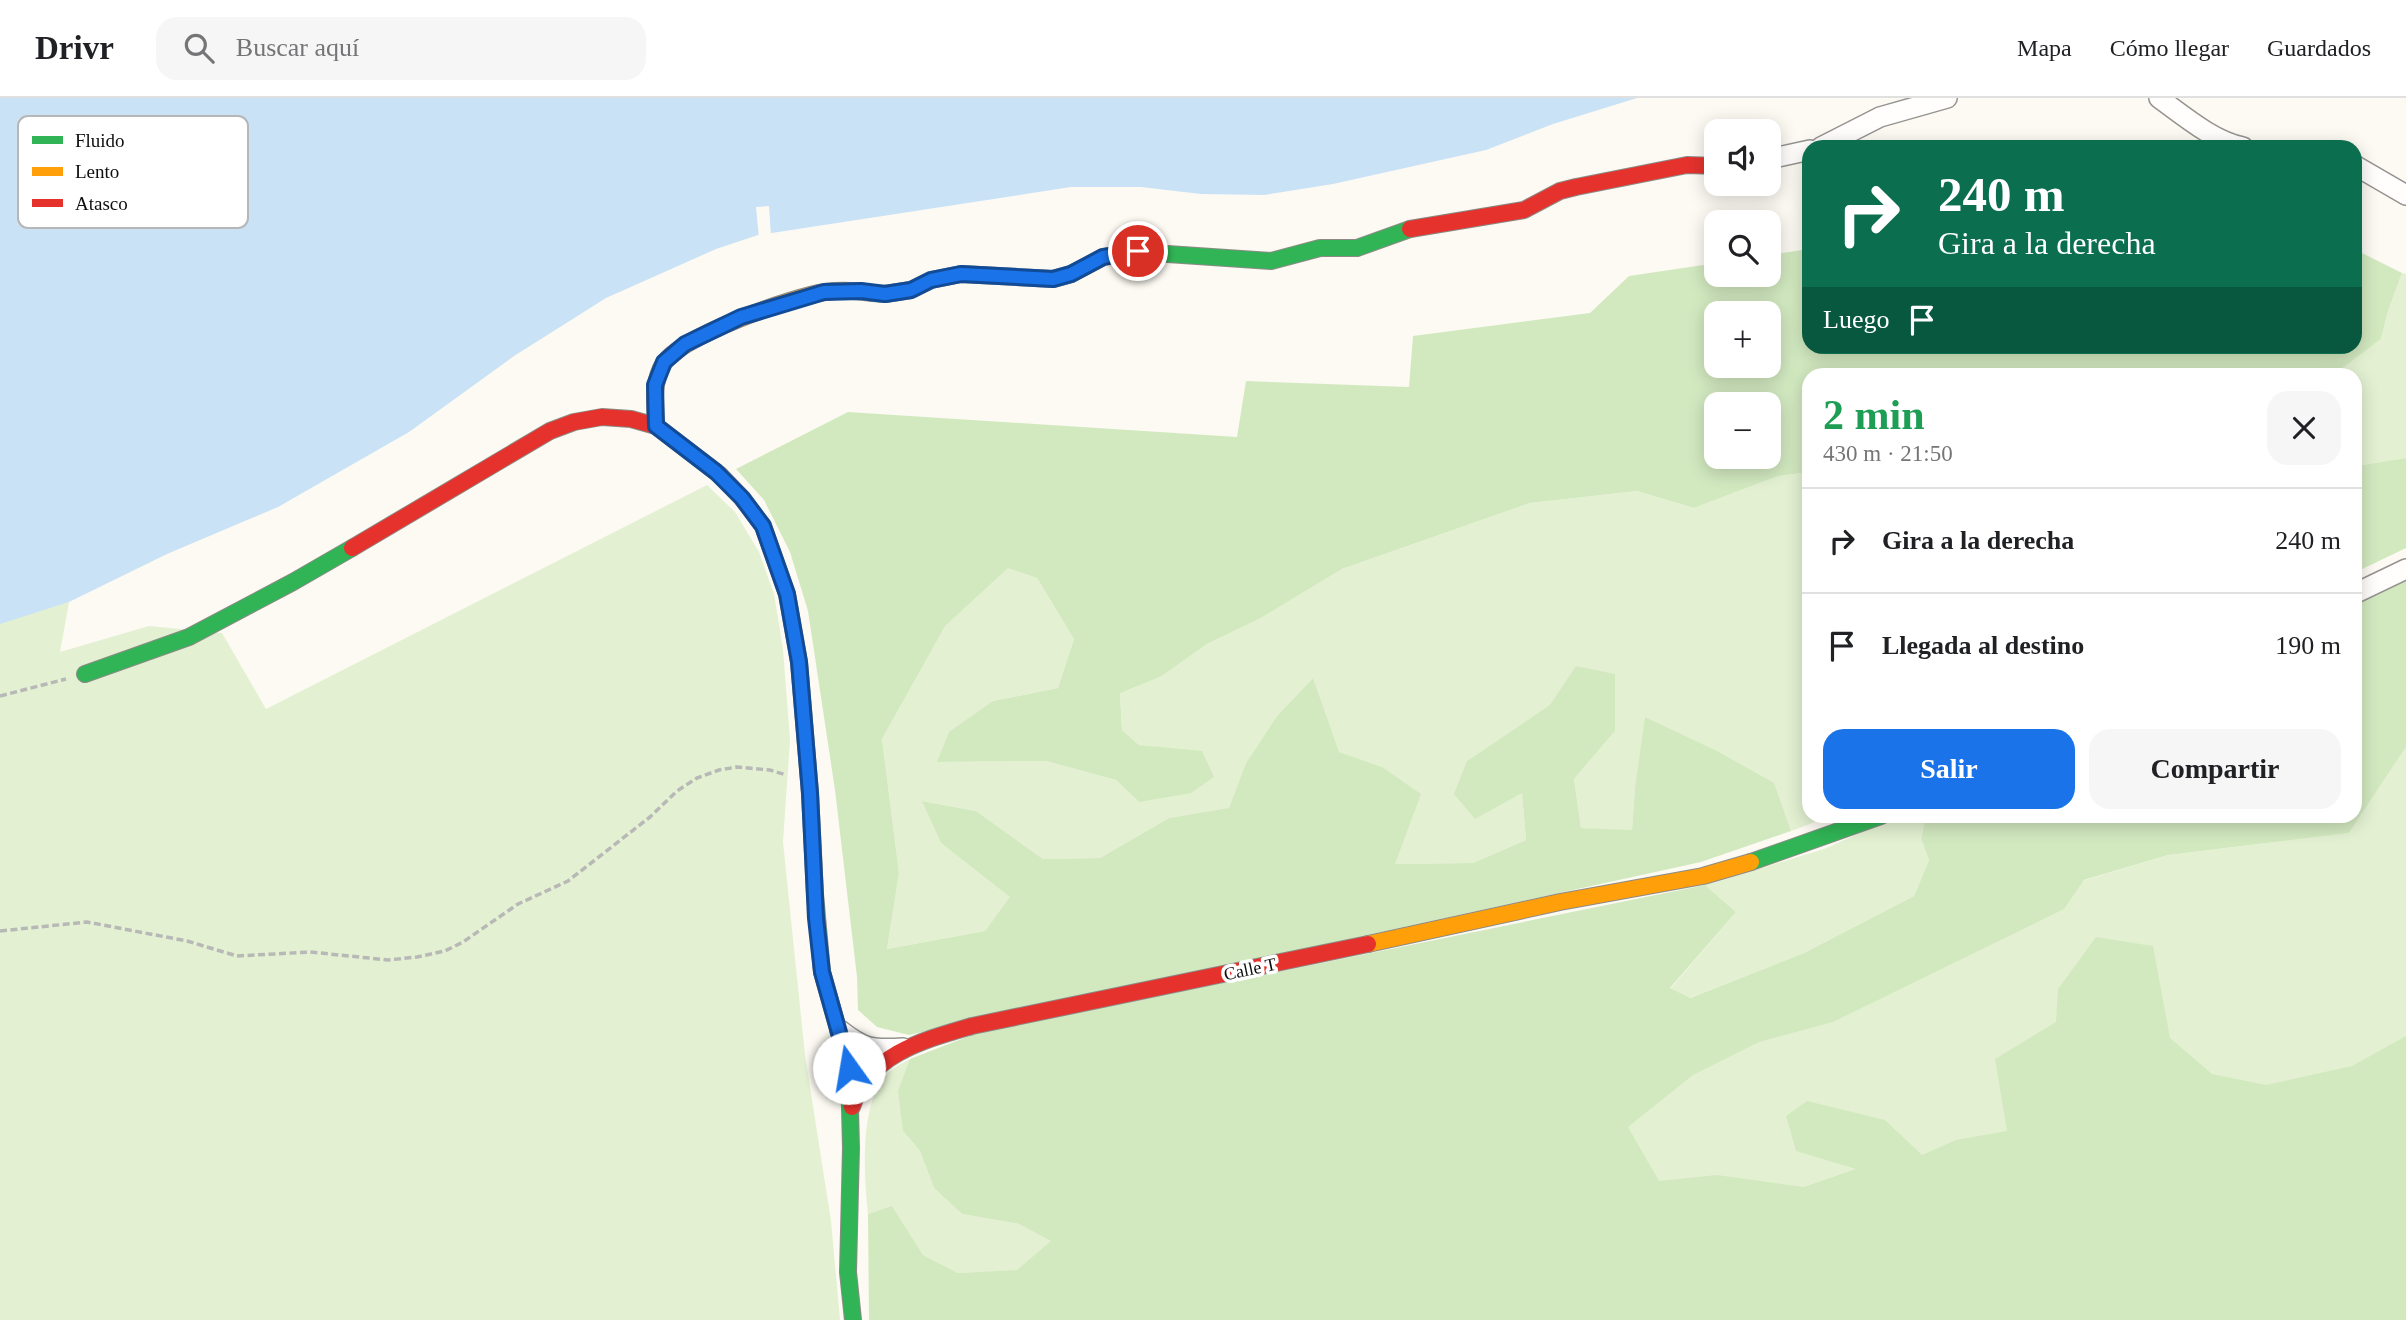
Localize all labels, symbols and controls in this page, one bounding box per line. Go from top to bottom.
search box [156,17,646,80]
icon: search [180,29,218,67]
text: Drivr [35,30,114,66]
text: Buscar aquí [236,33,359,62]
text: Mapa [2017,35,2072,61]
text: Cómo llegar [2110,35,2229,61]
text: Guardados [2267,35,2371,61]
legend [18,116,248,228]
map controls [1704,119,1781,469]
button: sound [1704,119,1781,196]
text: Fluido [75,130,125,151]
text: Lento [75,161,119,182]
text: 240 m [1938,167,2065,222]
icon: right [1823,168,1914,259]
text: Atasco [75,193,128,214]
button: search [1704,210,1781,287]
pin [1108,221,1168,281]
text: Gira a la derecha [1938,225,2156,261]
icon: arrive [1119,232,1157,270]
button: + [1704,301,1781,378]
icon: arrive [1903,301,1941,339]
text: Luego [1823,305,1889,334]
button: close [2267,391,2341,465]
button: − [1704,392,1781,469]
text: 2 min [1823,392,1925,438]
text: 430 m · 21:50 [1823,441,1953,466]
icon: right [1823,522,1861,560]
text: Gira a la derecha [1882,526,2074,555]
text: 240 m [2275,526,2341,555]
icon: arrive [1823,627,1861,665]
text: Llegada al destino [1882,631,2084,660]
text: 190 m [2275,631,2341,660]
button: Salir [1823,729,2075,809]
button: Compartir [2089,729,2341,809]
street label: Calle T [1222,954,1278,984]
position arrow [812,1031,886,1105]

